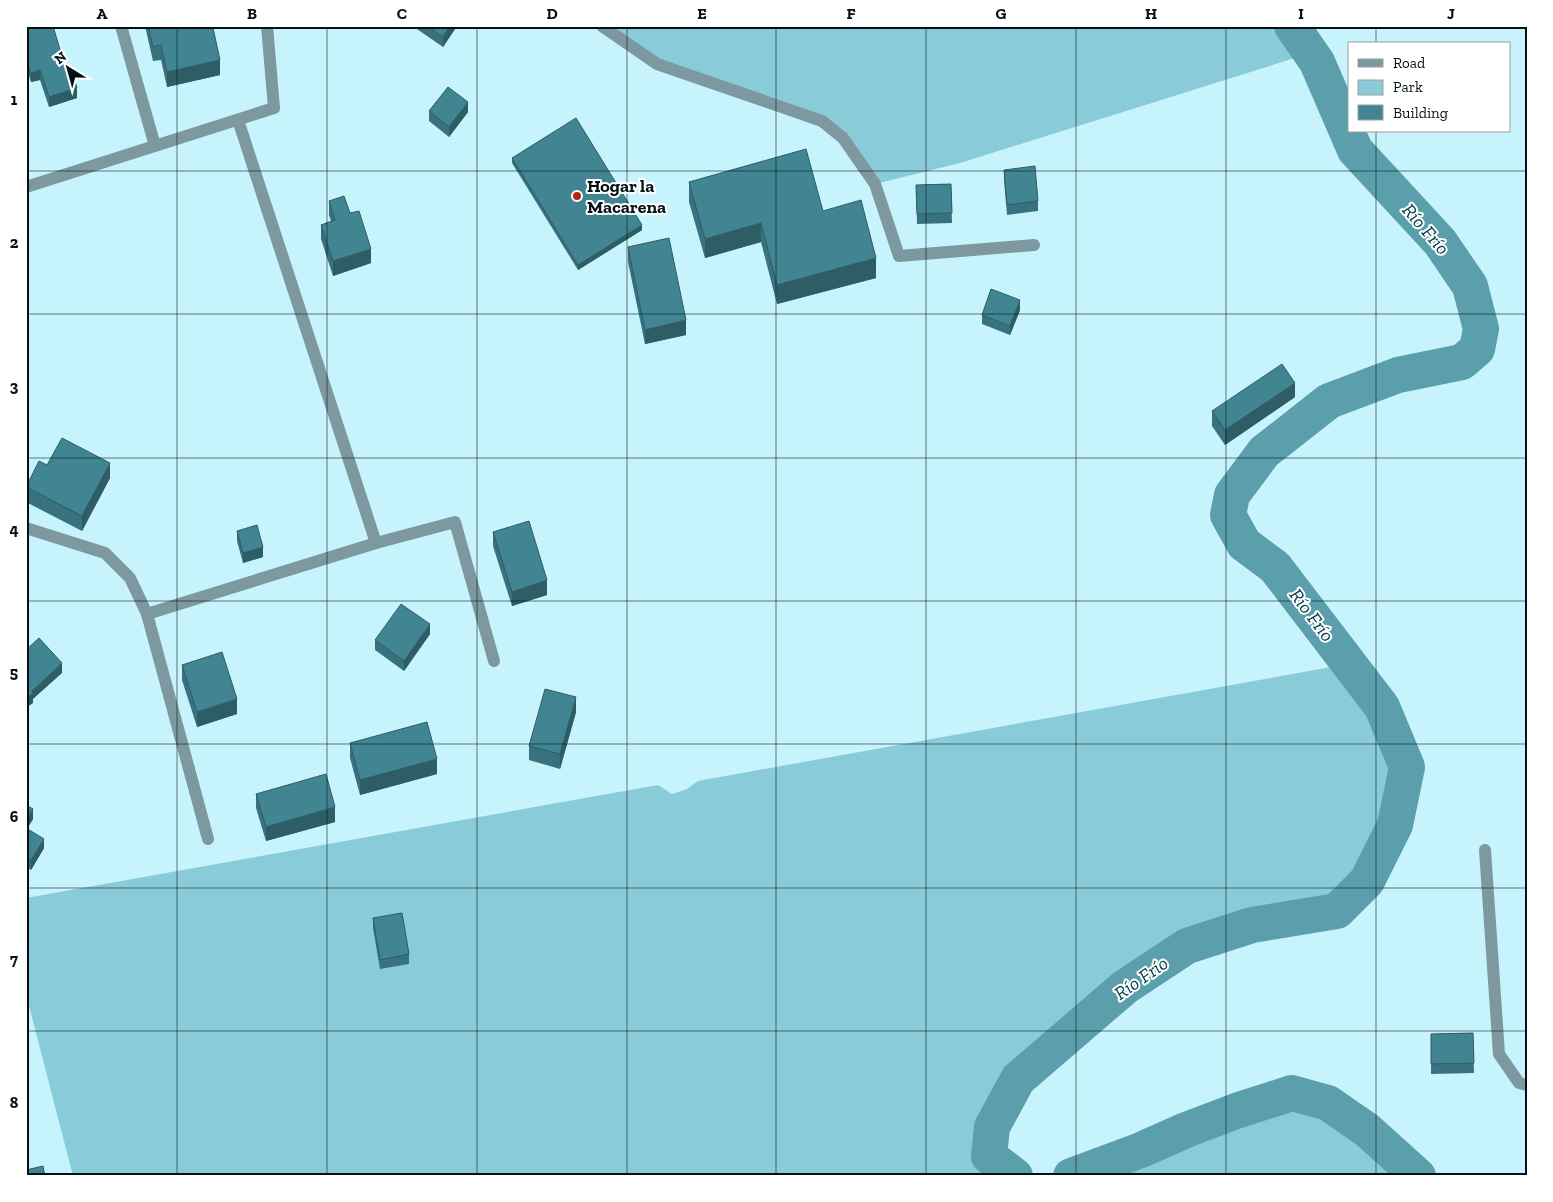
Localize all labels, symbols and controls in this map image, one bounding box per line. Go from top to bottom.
text: A [97,4,108,23]
text: B [247,4,257,23]
text: C [397,4,407,23]
text: D [546,4,558,23]
text: E [697,4,707,23]
text: F [846,4,856,23]
text: G [996,4,1007,23]
text: H [1145,4,1157,23]
text: I [1298,4,1304,23]
text: J [1447,4,1455,23]
north arrow [42,42,92,92]
legend [1348,42,1510,132]
text: N [51,48,70,68]
text: Road [1393,54,1426,72]
text: Park [1393,78,1423,96]
text: 1 [11,90,18,109]
text: Building [1393,104,1448,122]
place label: Hogar la Macarena [587,175,666,218]
marker: Hogar la Macarena [571,190,583,202]
water label: Río Frío [1398,199,1454,259]
text: 2 [10,233,19,252]
text: 3 [10,377,19,396]
text: 4 [9,520,19,539]
water label: Río Frío [1285,584,1339,646]
text: 5 [10,663,18,682]
text: 6 [10,807,19,826]
text: 7 [10,950,18,969]
water label: Río Frío [1110,951,1172,1005]
text: 8 [10,1093,19,1112]

